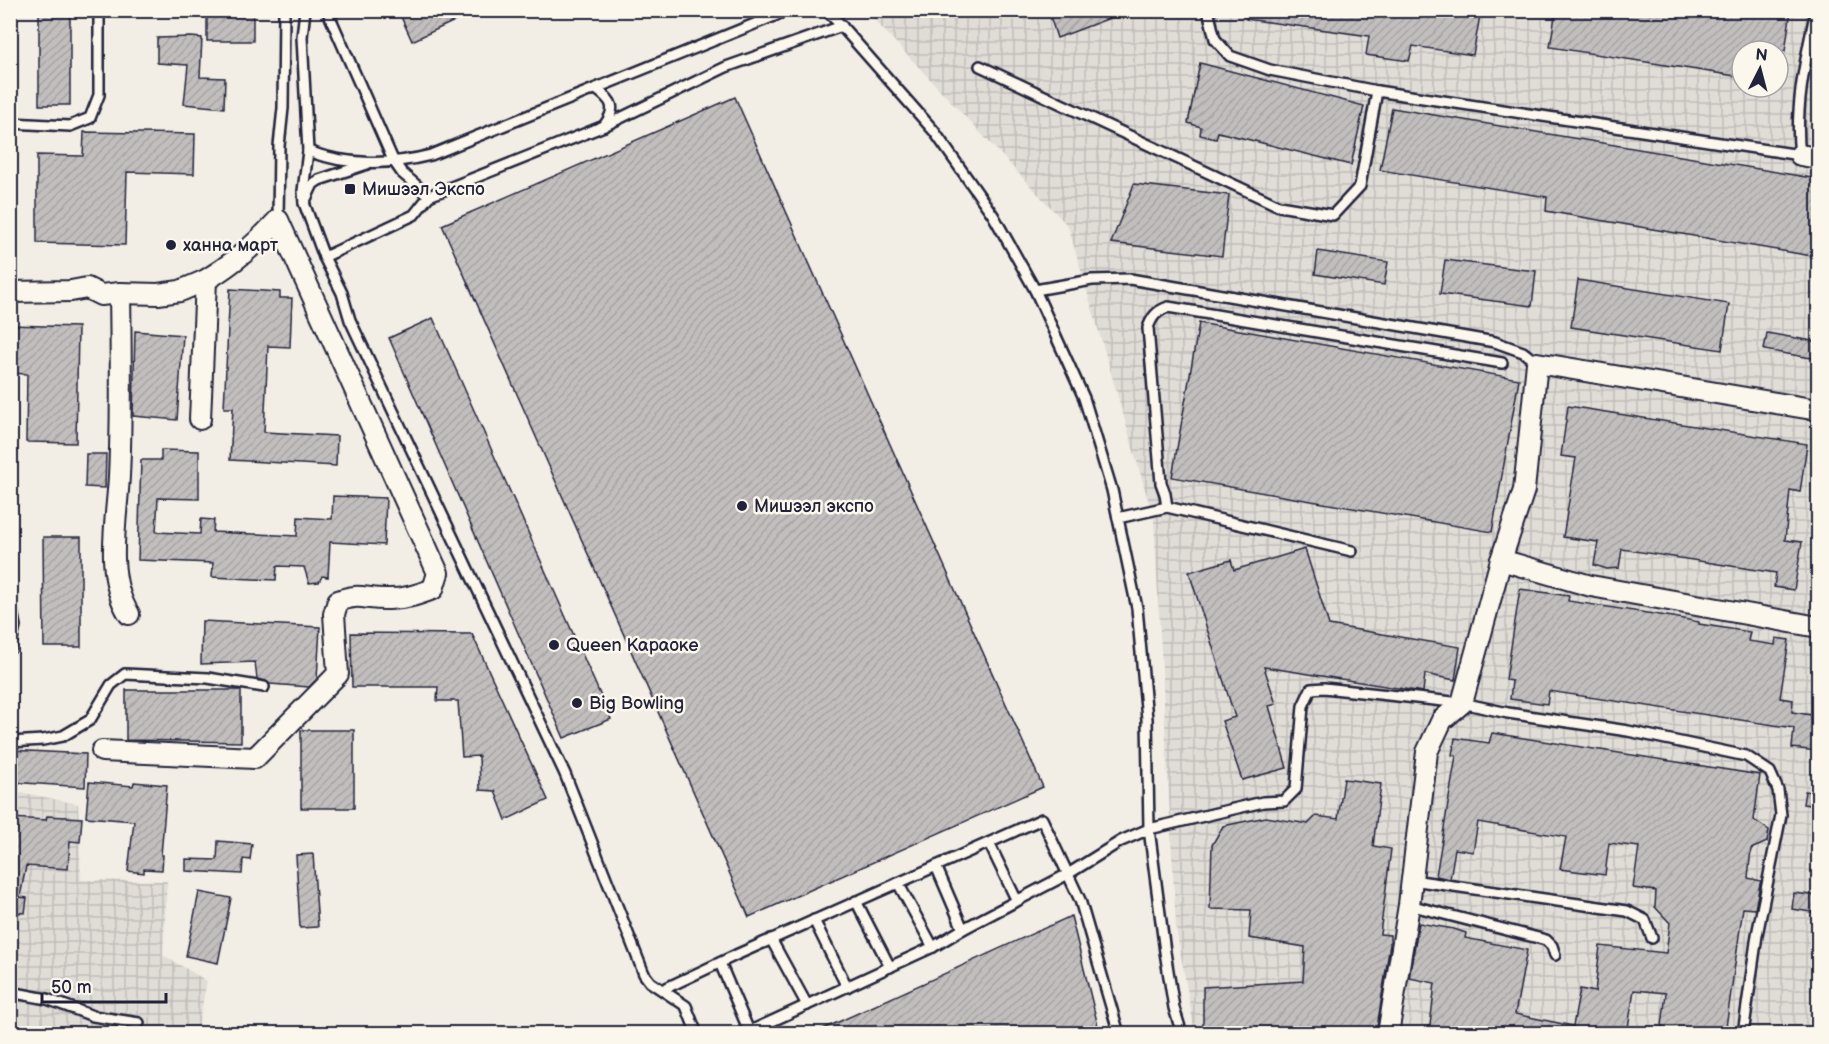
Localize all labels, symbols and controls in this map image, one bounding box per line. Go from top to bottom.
north arrow [1730,39,1790,99]
text: N [1754,45,1768,66]
place label: Мишээл Экспо [362,179,485,200]
marker: Мишээл Экспо [343,182,357,196]
place label: ханна март [183,235,279,256]
marker: ханна март [164,238,178,252]
place label: Мишээл экспо [754,496,874,517]
marker: Мишээл экспо [735,499,749,513]
place label: Queen Караоке [566,635,698,656]
marker: Queen Караоке [547,638,561,652]
place label: Big Bowling [589,693,684,714]
marker: Big Bowling [570,696,584,710]
scale bar [42,966,166,1004]
text: 50 m [51,977,92,998]

